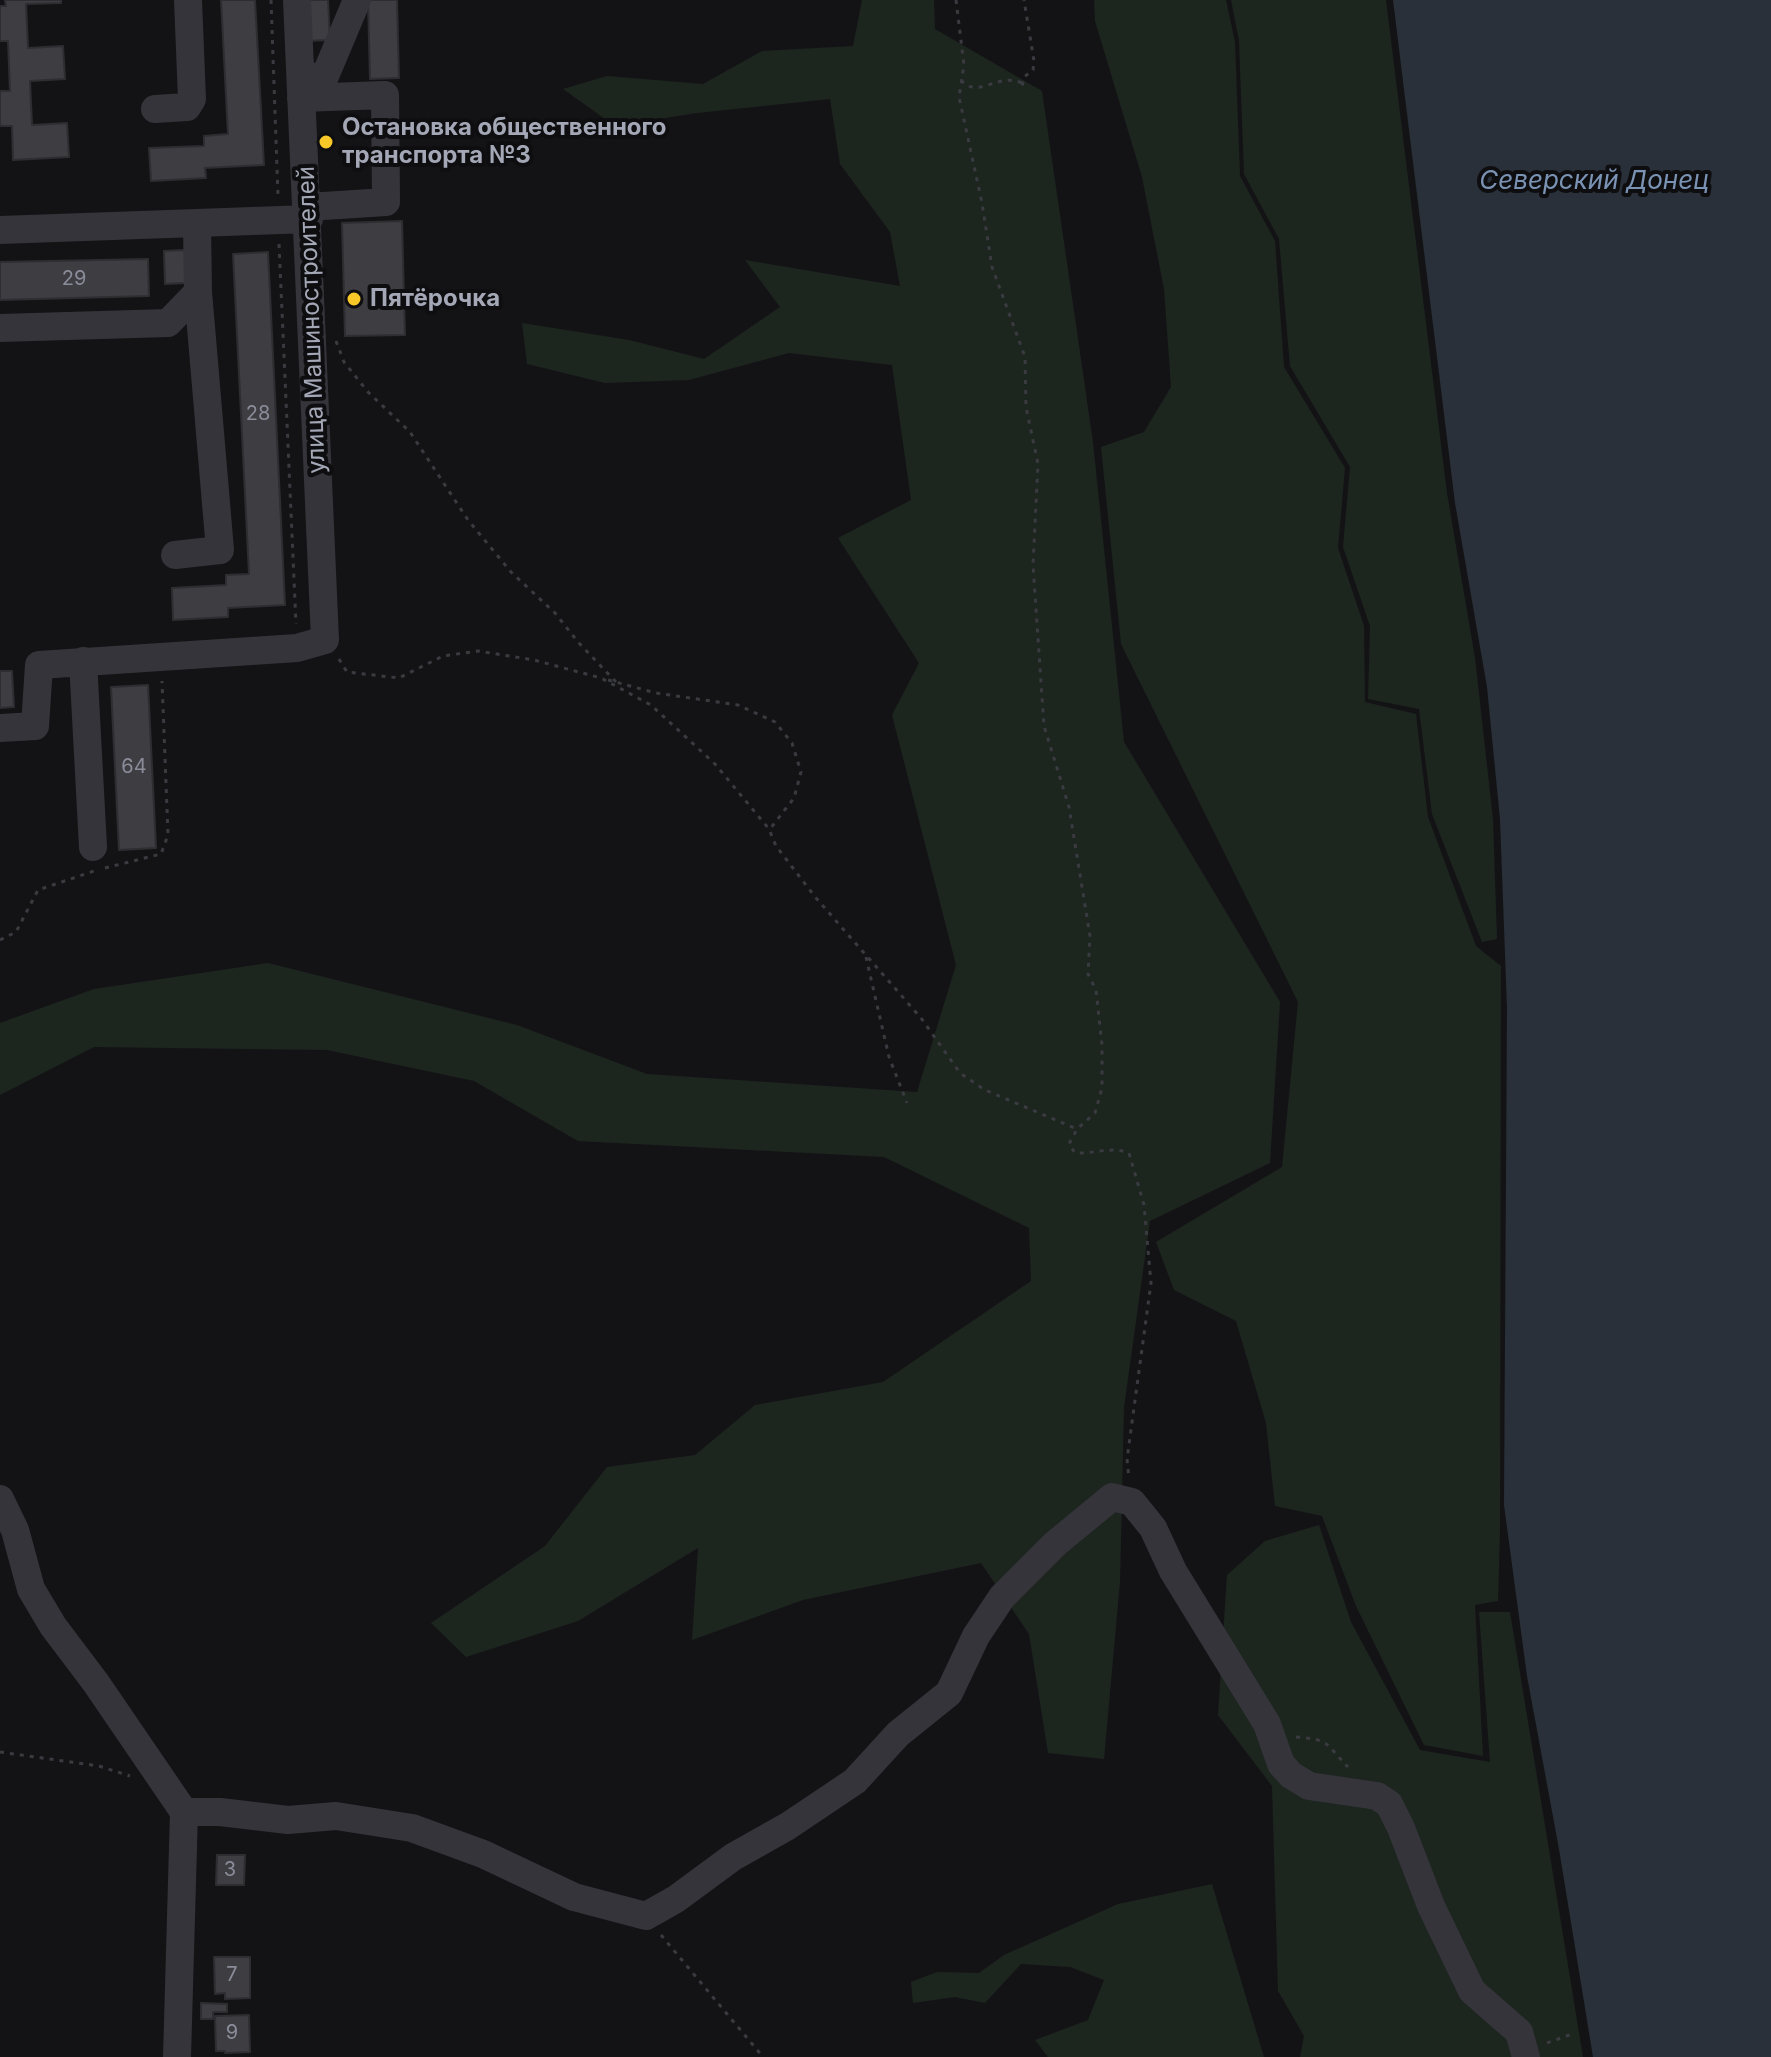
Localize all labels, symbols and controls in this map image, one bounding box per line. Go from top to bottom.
place label: Остановка общественного транспорта №3 [342,114,667,170]
marker: Остановка общественного транспорта №3 [317,133,335,151]
water label: Северский Донец [1479,165,1709,197]
street label: улица Машиностроителей [292,166,332,474]
house number: 29 [62,267,86,291]
place label: Пятёрочка [370,285,500,313]
marker: Пятёрочка [345,290,363,308]
house number: 28 [246,402,270,426]
house number: 64 [121,755,147,779]
house number: 3 [224,1858,236,1882]
house number: 7 [226,1963,238,1987]
house number: 9 [226,2021,238,2045]

